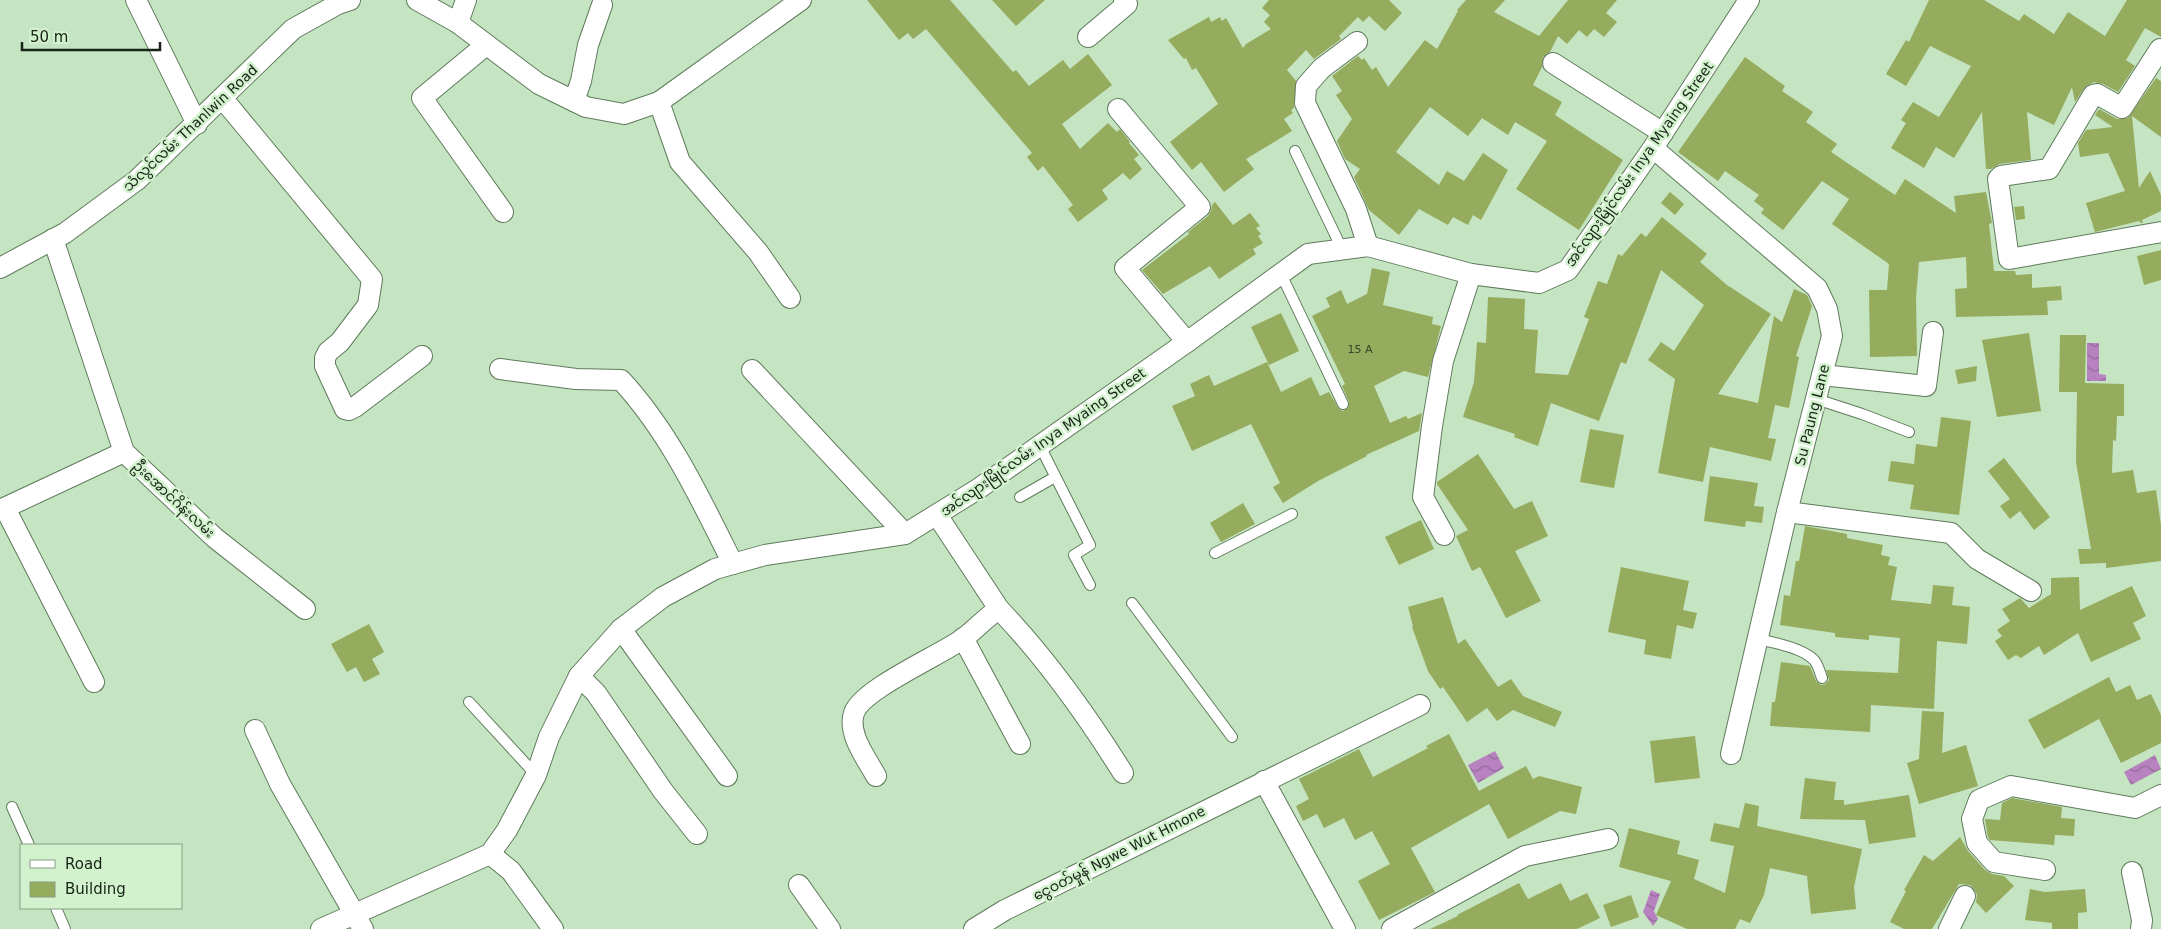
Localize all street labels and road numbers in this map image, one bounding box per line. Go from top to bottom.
street label: အင်လျားမြိုင်လမ်း Inya Myaing Street [1560,57,1720,272]
street label: သံလွင်လမ်း Thanlwin Road [118,60,262,197]
street label: အင်လျားမြိုင်လမ်း Inya Myaing Street [936,363,1151,523]
street label: Su Paung Lane [1792,363,1832,467]
street label: ဦးအောင်ဂိန်းလမ်း [127,456,219,544]
street label: ငွေဝတ်မှုန် Ngwe Wut Hmone [1029,801,1210,907]

